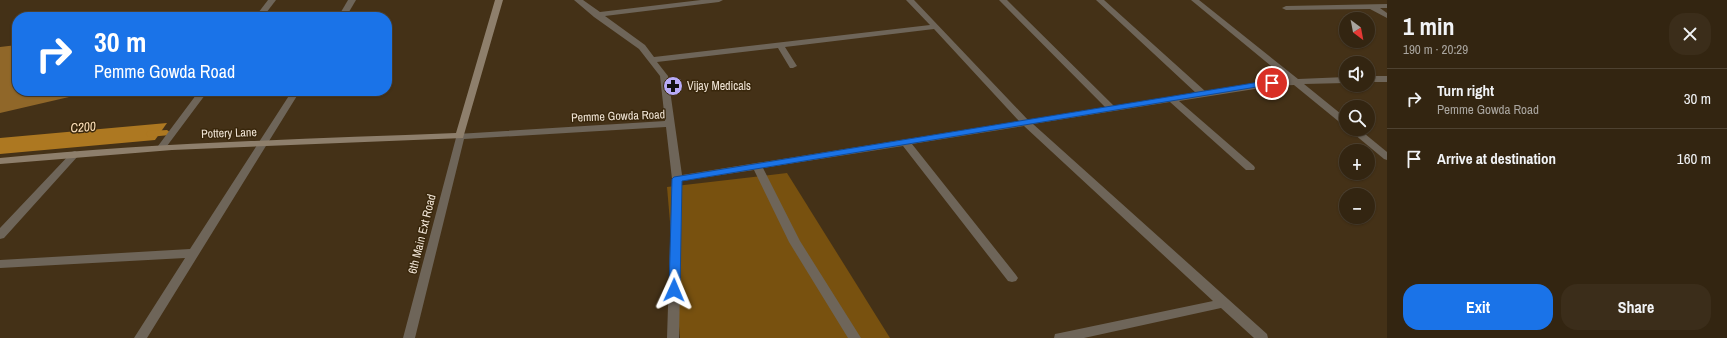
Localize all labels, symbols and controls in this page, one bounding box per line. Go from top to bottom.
text: 1 min [1403,10,1454,42]
north arrow [1339,12,1375,48]
map controls [1339,12,1375,224]
button: close [1669,13,1711,55]
text: 30 m [94,23,146,61]
icon: right [28,28,80,80]
text: 190 m · 20:29 [1403,41,1468,58]
button: sound [1339,56,1375,92]
text: Pemme Gowda Road [94,59,235,84]
pin [1255,66,1289,100]
icon: arrive [1261,72,1283,94]
pharmacy icon: Vijay Medicals [662,75,684,97]
place label: Vijay Medicals [687,78,751,94]
text: Turn right [1437,80,1494,101]
icon: right [1403,88,1425,110]
text: 30 m [1684,88,1711,109]
button: search [1339,100,1375,136]
text: Pemme Gowda Road [1437,101,1539,118]
street label: Pemme Gowda Road [571,106,665,126]
water label: C200 [70,117,97,137]
street label: Pottery Lane [201,124,257,142]
button: + [1339,144,1375,180]
icon: arrive [1403,148,1425,170]
text: Arrive at destination [1437,148,1556,169]
text: 160 m [1677,148,1711,169]
button: − [1339,188,1375,224]
street label: 6th Main Ext Road [404,193,440,275]
position arrow [653,269,695,311]
button: Exit [1403,284,1553,330]
button: Share [1561,284,1711,330]

